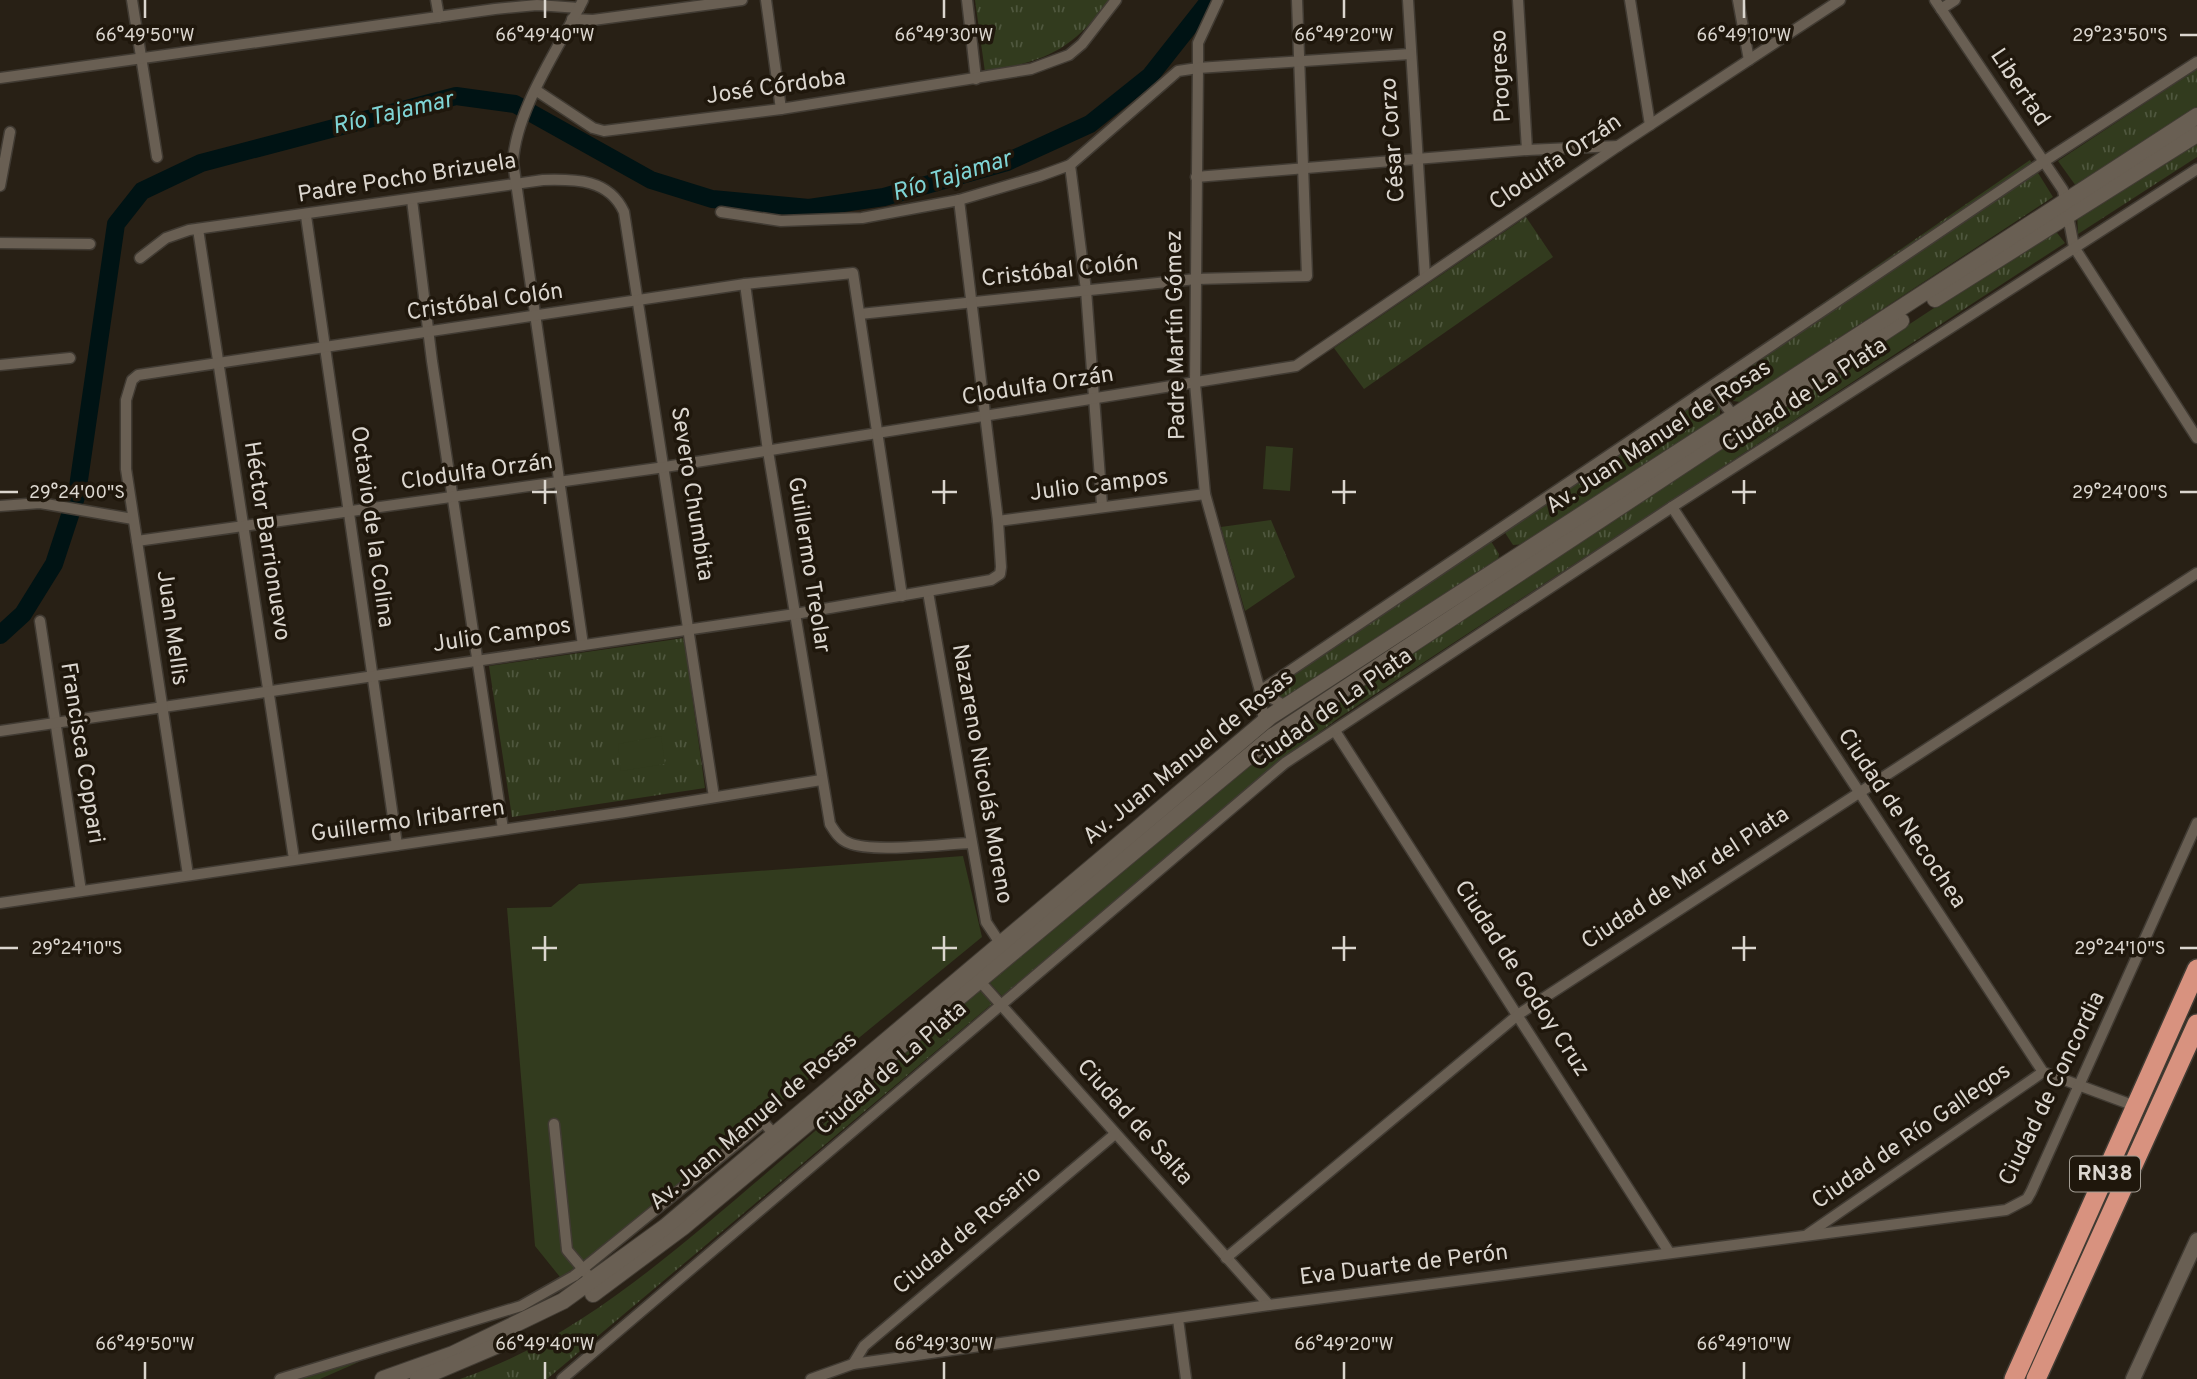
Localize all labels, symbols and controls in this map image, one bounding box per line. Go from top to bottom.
text: 66°49'50"W [95,25,195,48]
text: 66°49'40"W [495,25,595,48]
text: 66°49'30"W [895,25,993,48]
text: 66°49'20"W [1294,25,1394,48]
text: 66°49'10"W [1696,25,1792,48]
text: 29°23'50"S [2072,25,2168,48]
street label: Progreso [1485,29,1519,123]
street label: Libertad [1982,44,2056,132]
street label: José Córdoba [704,64,848,112]
street label: César Corzo [1375,76,1413,204]
water label: Río Tajamar [330,85,458,142]
street label: Clodulfa Orzán [1484,108,1628,218]
water label: Río Tajamar [889,144,1017,209]
street label: Padre Pocho Brizuela [296,147,518,211]
street label: Padre Martín Gómez [1161,230,1193,440]
street label: Cristóbal Colón [980,249,1140,295]
street label: Cristóbal Colón [405,278,565,328]
street label: Ciudad de La Plata [1717,332,1893,460]
street label: Av. Juan Manuel de Rosas [1541,354,1777,522]
street label: Clodulfa Orzán [960,361,1116,413]
street label: Severo Chumbita [663,405,719,583]
street label: Octavio de la Colina [342,424,400,630]
street label: Héctor Barrionuevo [236,439,296,643]
street label: Clodulfa Orzán [399,448,555,498]
street label: Julio Campos [1028,463,1170,509]
street label: Guillermo Treolar [780,475,836,655]
text: 29°24'00"S [29,482,125,505]
text: 29°24'00"S [2072,482,2168,505]
street label: Juan Mellis [149,569,193,687]
street label: Julio Campos [431,612,573,660]
street label: Nazareno Nicolás Moreno [944,642,1018,906]
street label: Ciudad de La Plata [1245,642,1419,776]
street label: Francisca Coppari [52,660,110,846]
street label: Av. Juan Manuel de Rosas [1078,664,1300,852]
street label: Ciudad de Necochea [1830,723,1972,915]
street label: Guillermo Iribarren [309,794,507,850]
street label: Ciudad de Mar del Plata [1577,801,1795,957]
street label: Ciudad de Godoy Cruz [1447,875,1595,1083]
text: 29°24'10"S [31,938,123,961]
text: 29°24'10"S [2074,938,2166,961]
street label: Ciudad de Concordia [1993,987,2113,1191]
street label: Ciudad de La Plata [810,995,974,1143]
street label: Av. Juan Manuel de Rosas [644,1026,864,1218]
street label: Ciudad de Salta [1070,1054,1198,1192]
street label: Ciudad de Río Gallegos [1807,1057,2017,1217]
road number: RN38 [2070,1156,2140,1192]
street label: Ciudad de Rosario [888,1160,1048,1302]
street label: Eva Duarte de Perón [1298,1239,1510,1293]
text: 66°49'50"W [95,1334,195,1357]
text: 66°49'40"W [495,1334,595,1357]
text: 66°49'30"W [895,1334,993,1357]
text: 66°49'20"W [1294,1334,1394,1357]
text: 66°49'10"W [1696,1334,1792,1357]

